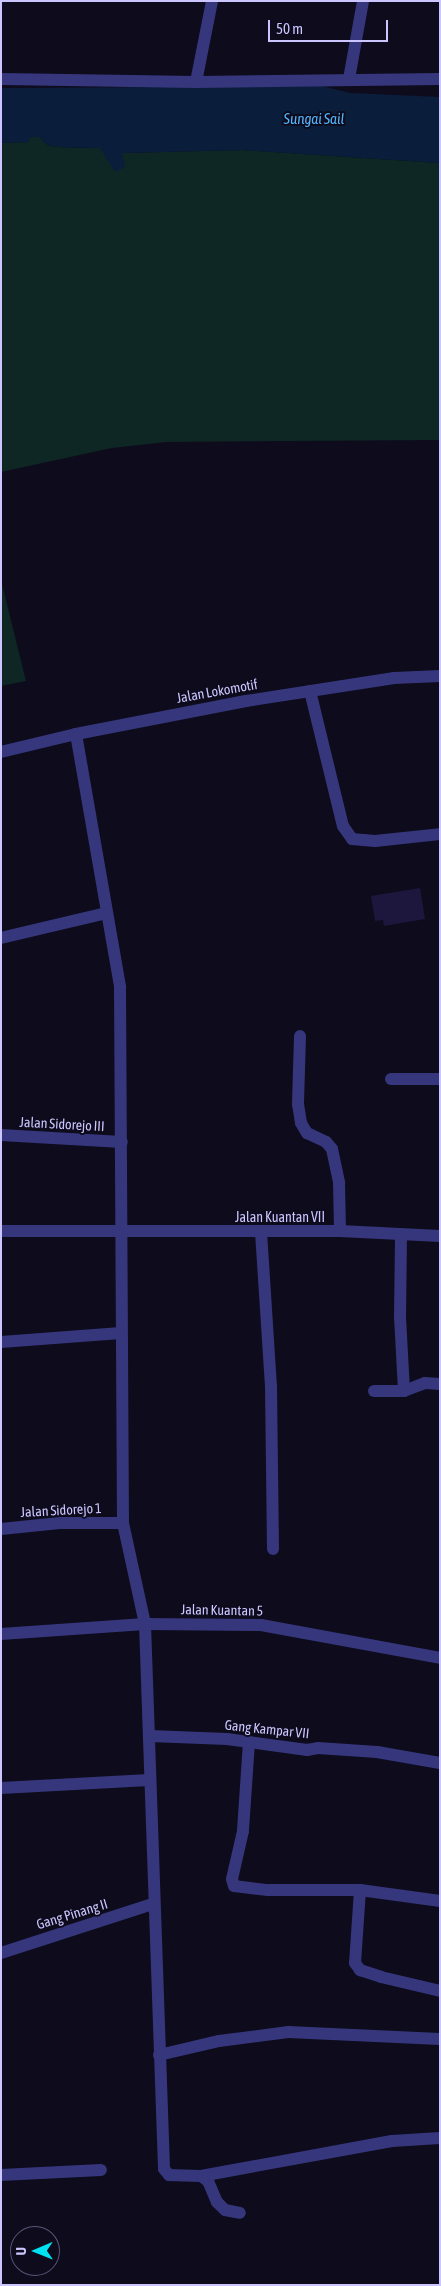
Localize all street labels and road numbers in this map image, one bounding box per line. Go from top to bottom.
street label: Jalan Lokomotif [175,676,259,706]
street label: Jalan Sidorejo III [19,1113,105,1135]
street label: Jalan Kuantan VII [235,1209,325,1225]
street label: Jalan Sidorejo 1 [20,1499,102,1521]
street label: Jalan Kuantan 5 [181,1601,263,1619]
street label: Gang Kampar VII [224,1716,310,1742]
street label: Gang Pinang II [34,1895,110,1933]

